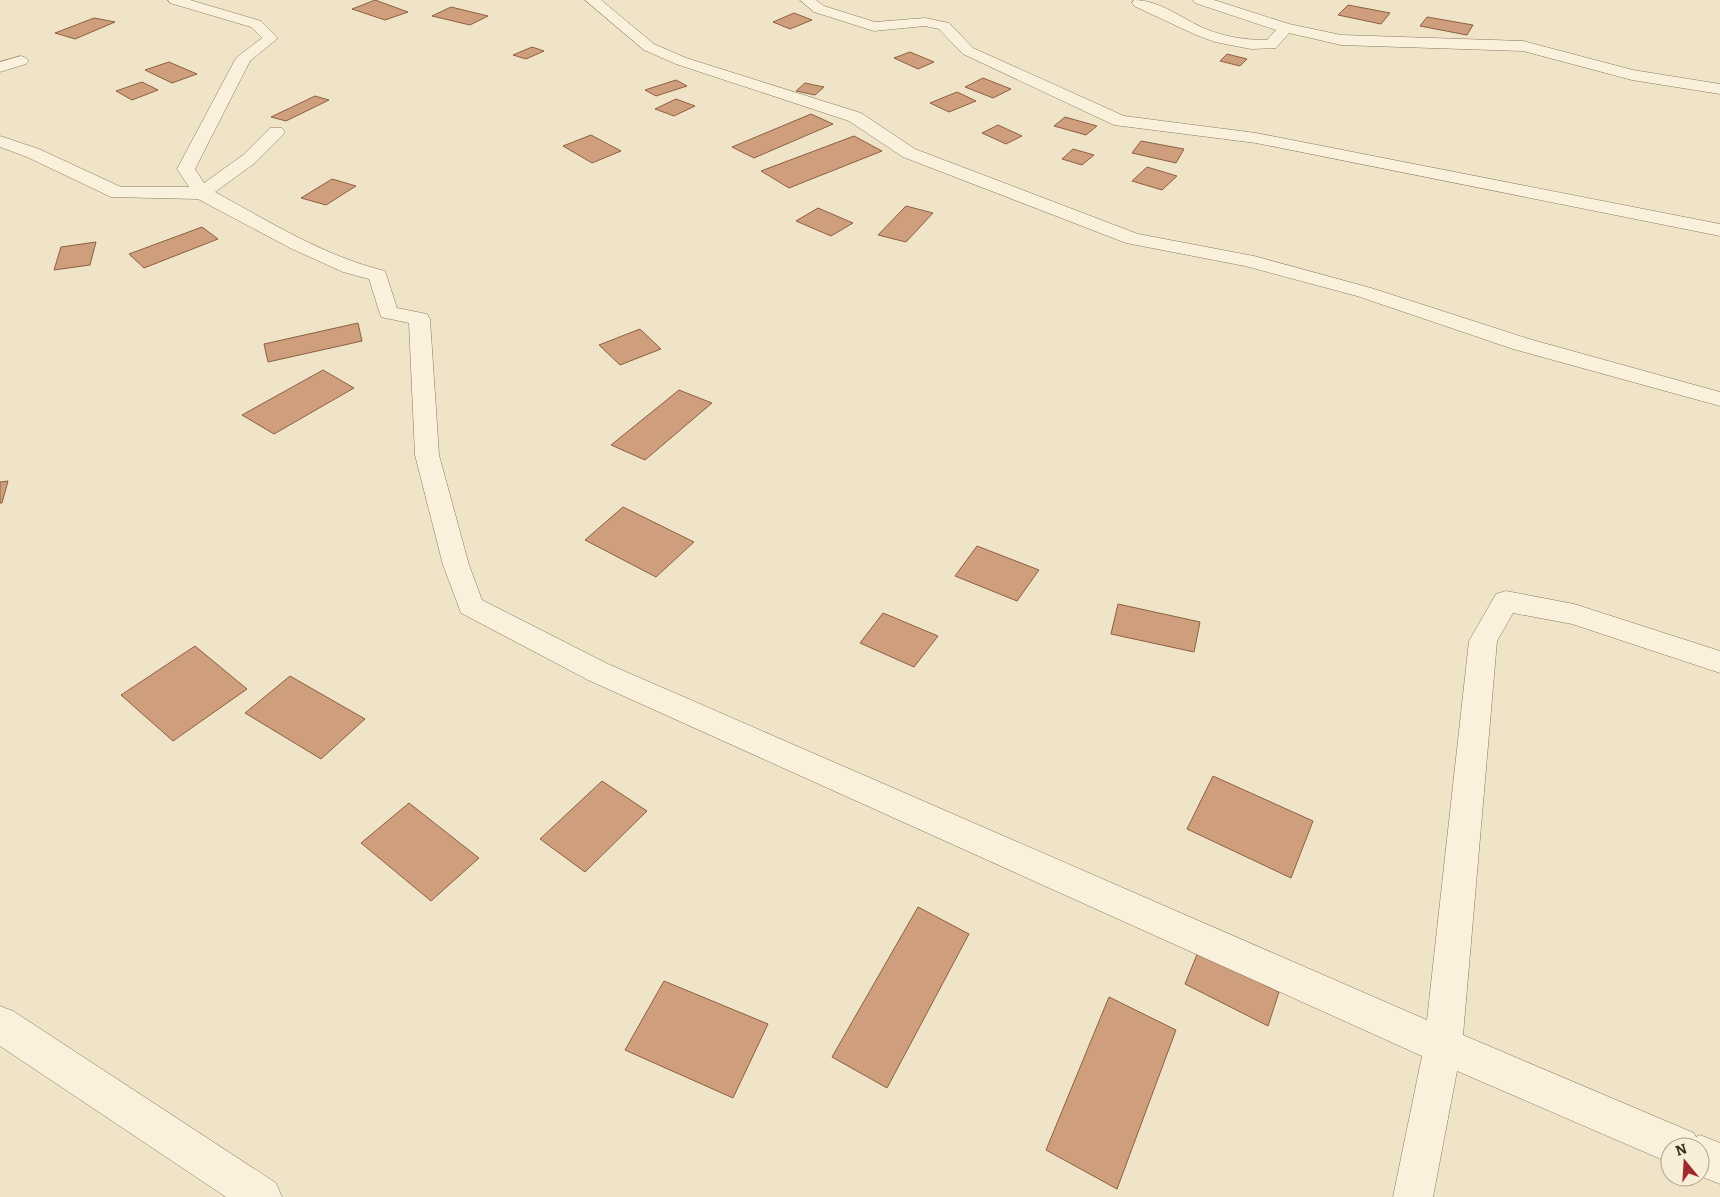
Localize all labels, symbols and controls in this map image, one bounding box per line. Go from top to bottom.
north arrow [1660,1137,1710,1187]
text: N [1673,1140,1689,1160]

